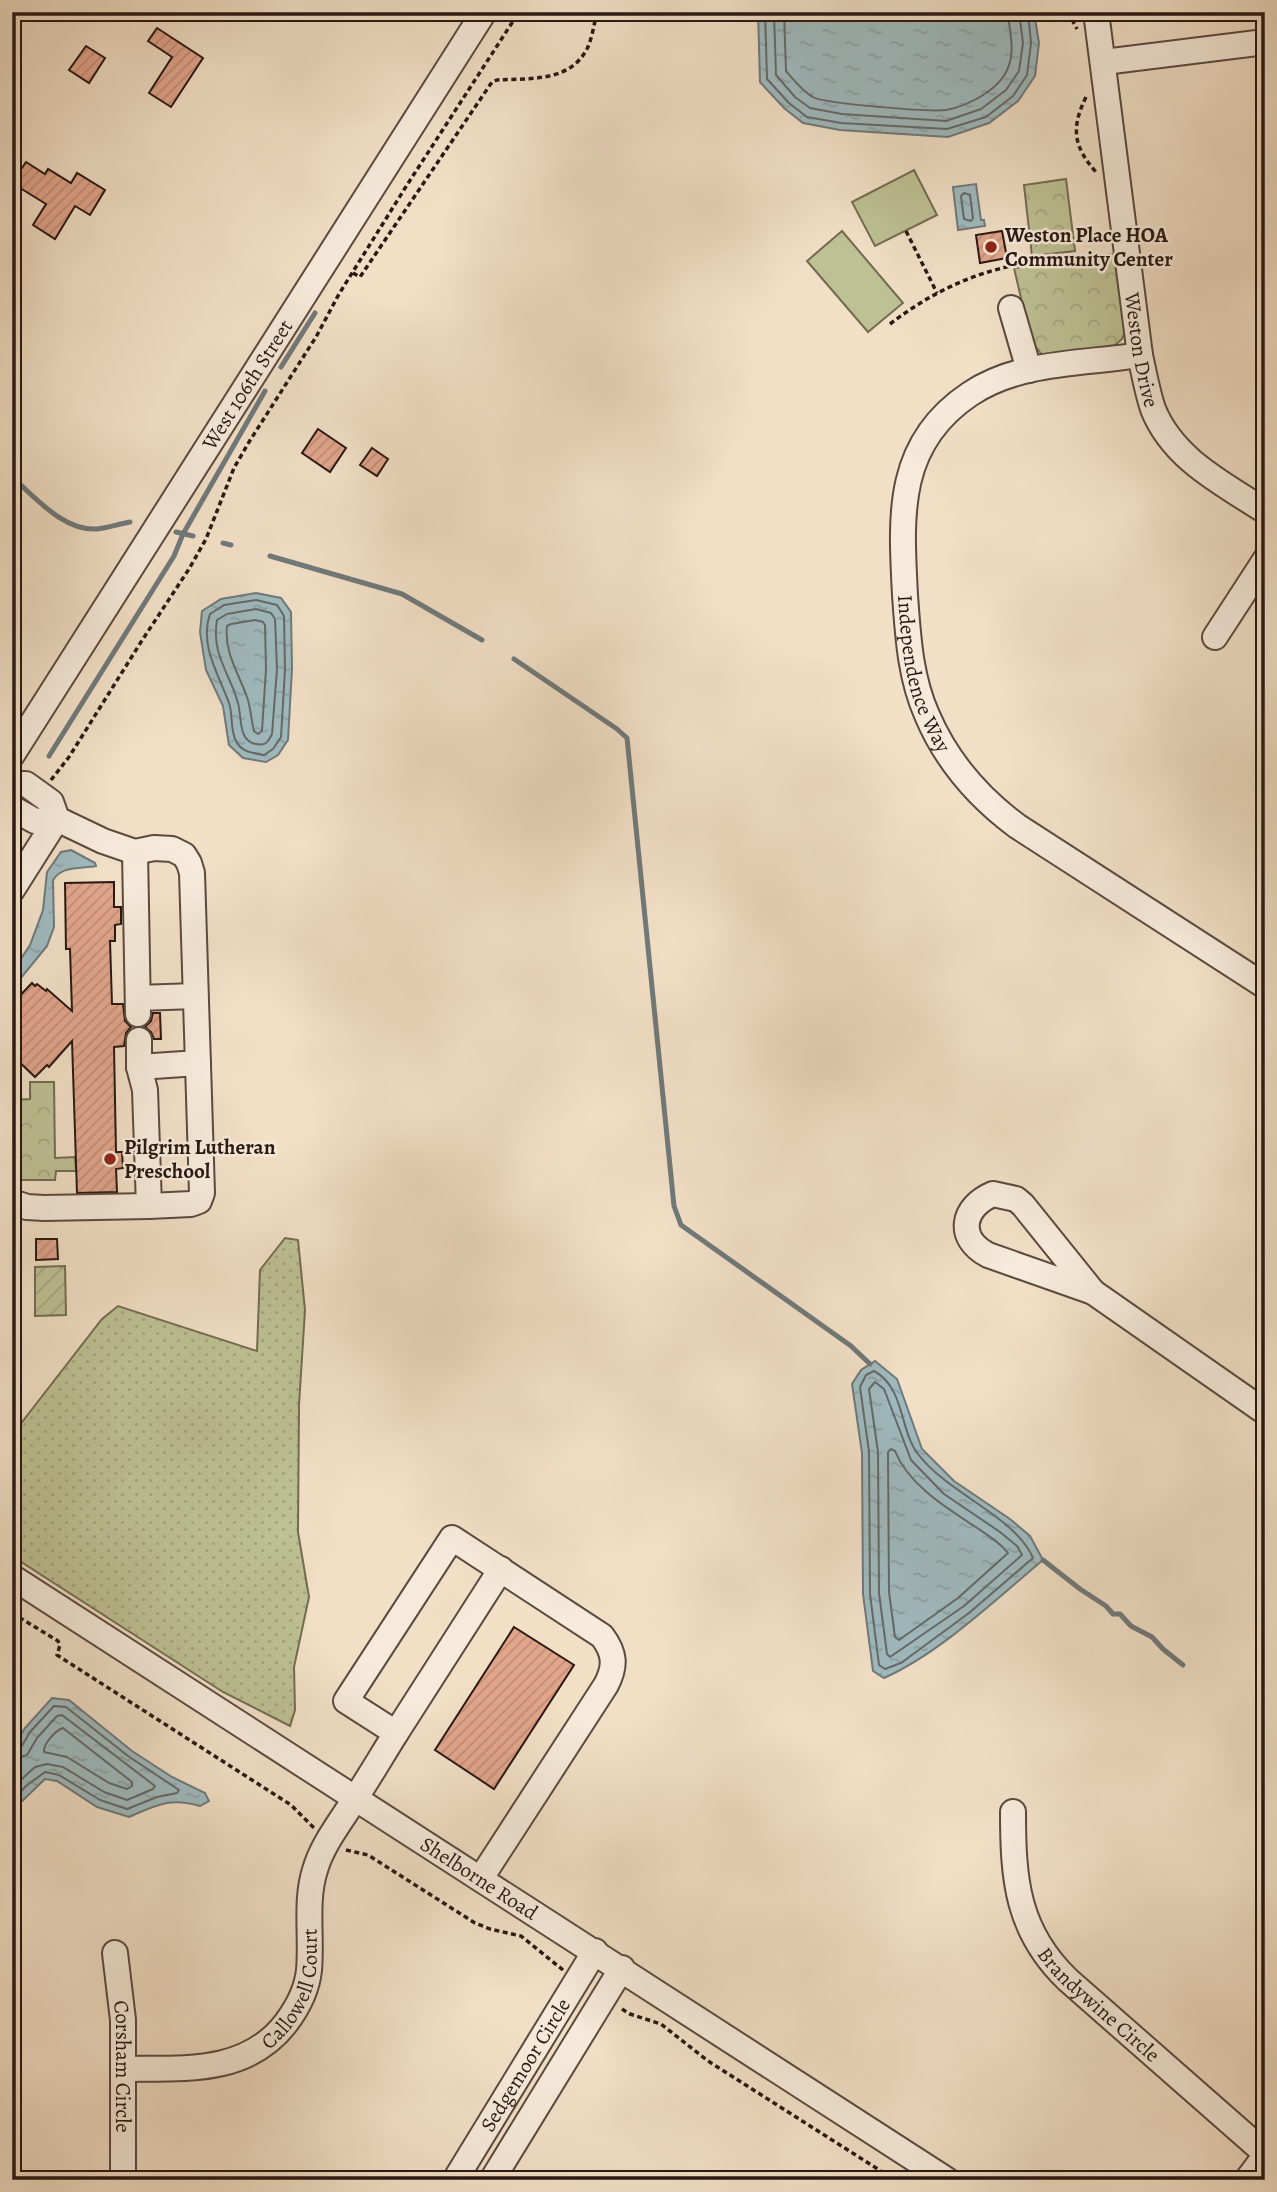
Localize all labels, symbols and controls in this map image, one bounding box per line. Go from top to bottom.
place label: Weston Place HOA Community Center [1004,221,1173,273]
marker: Weston Place HOA Community Center [983,239,999,255]
street label: Weston Drive [1118,290,1166,411]
street label: West 106th Street [195,314,299,456]
street label: Independence Way [891,594,958,758]
place label: Pilgrim Lutheran Preschool [124,1133,276,1185]
marker: Pilgrim Lutheran Preschool [102,1151,118,1167]
street label: Shelborne Road [415,1830,544,1927]
street label: Callowell Court [255,1928,324,2056]
street label: Brandywine Circle [1031,1942,1166,2068]
street label: Sedgemoor Circle [474,1993,577,2137]
street label: Corsham Circle [107,1999,137,2133]

